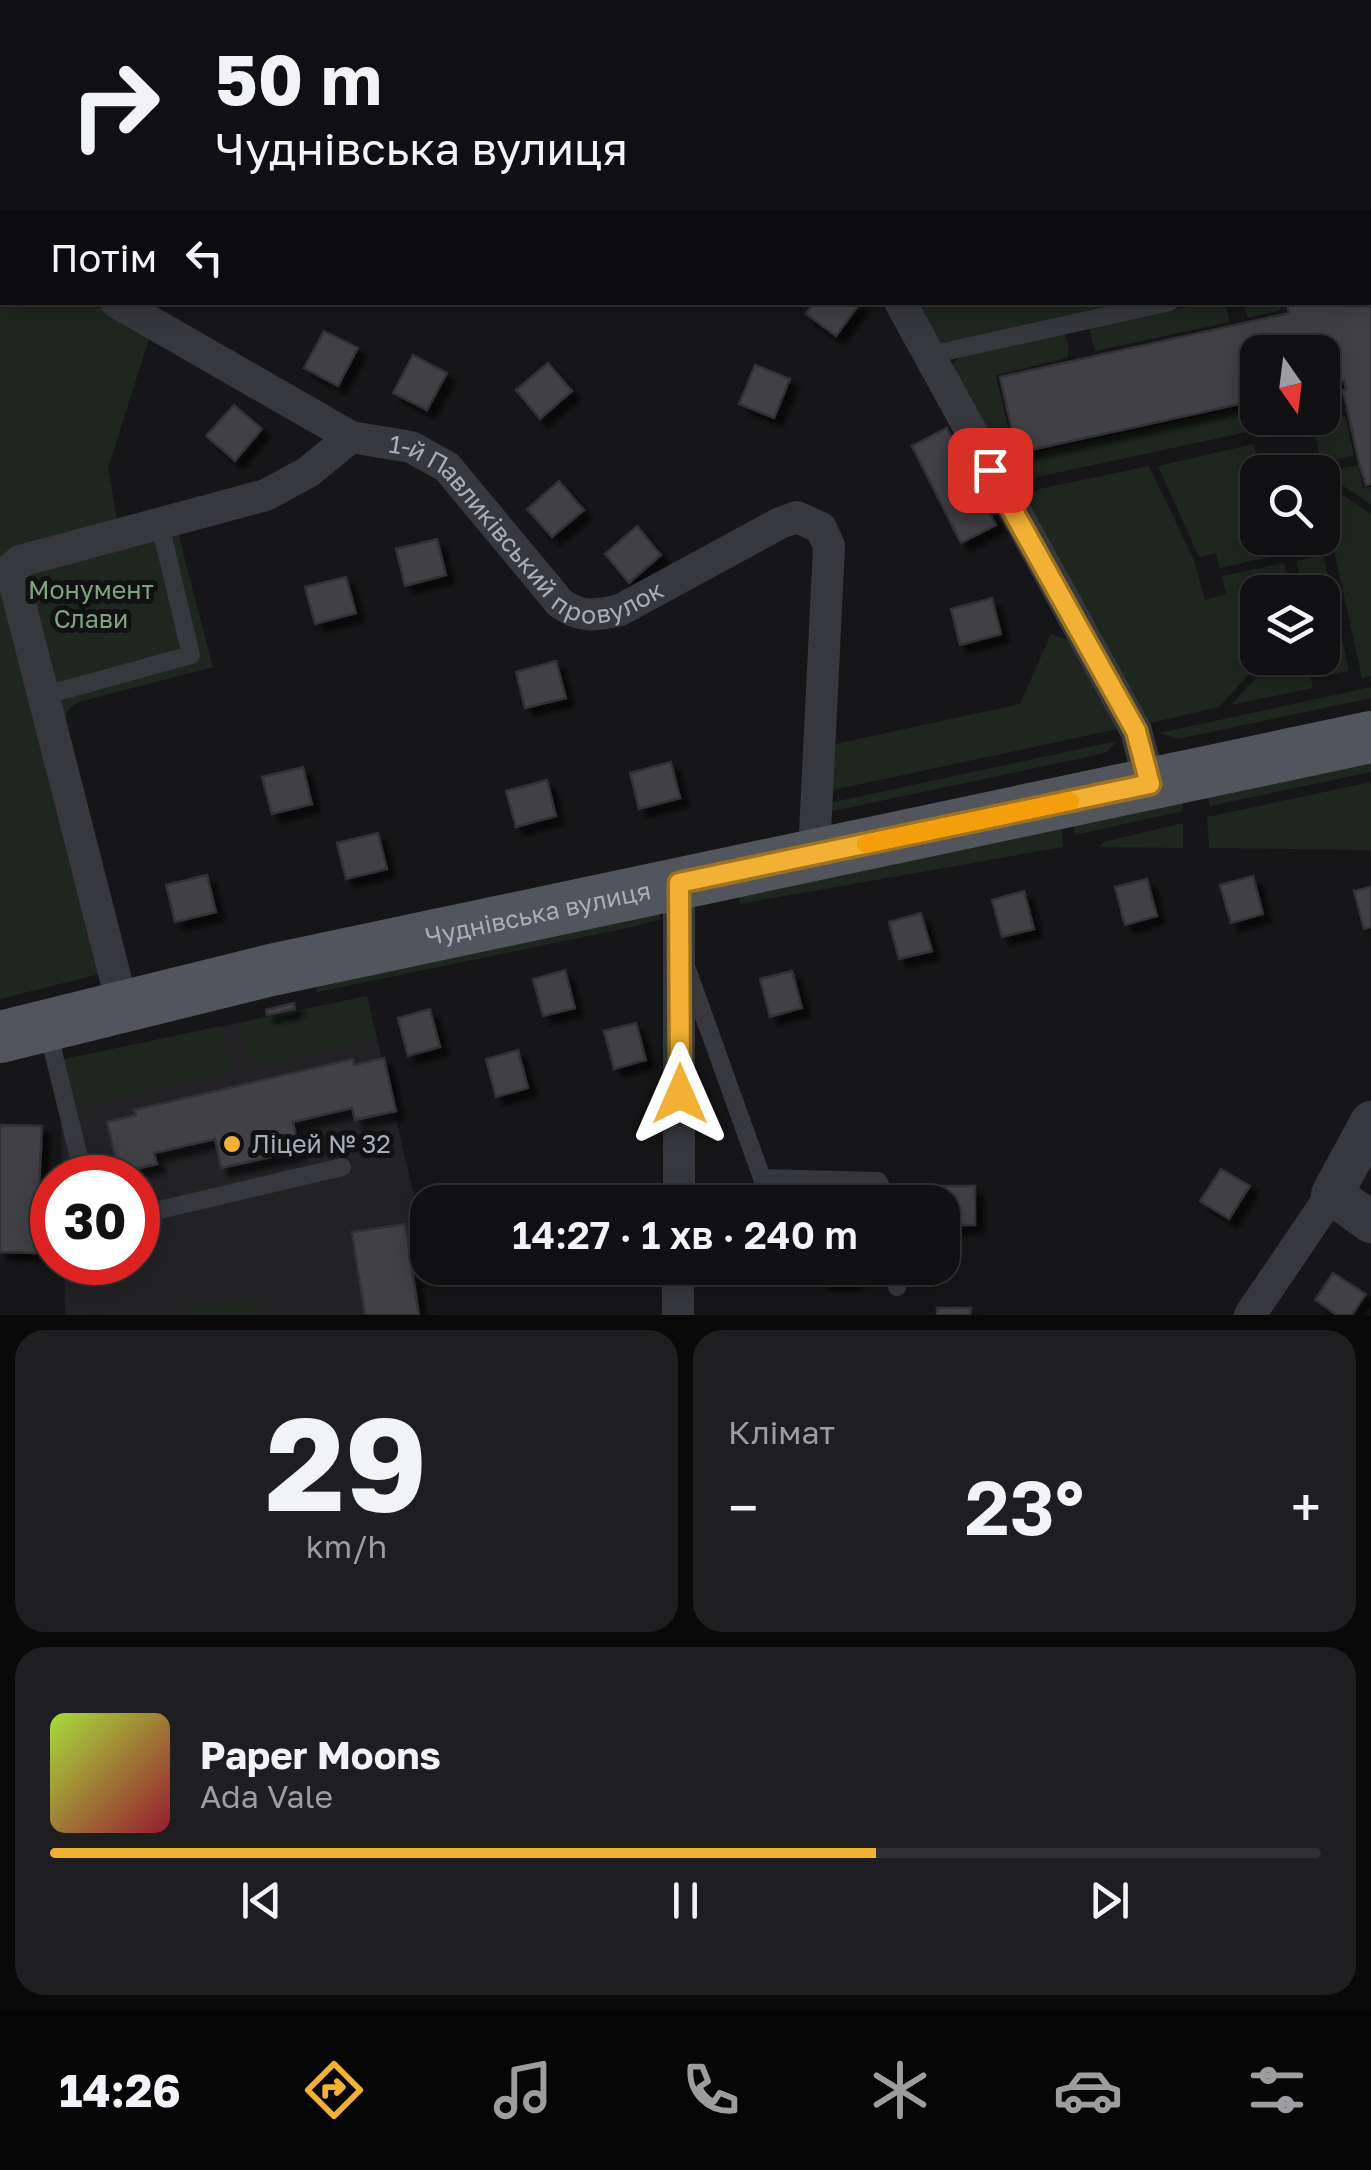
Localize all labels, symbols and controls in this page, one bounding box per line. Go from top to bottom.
text: 50 m [215,36,382,120]
icon: right [50,40,180,170]
text: Чуднівська вулиця [215,121,628,175]
icon: left [177,230,232,285]
text: Потім [50,235,157,280]
north arrow [1240,335,1340,435]
map controls [1240,335,1340,675]
street label: 1-й Павликівський провулок [387,428,669,630]
pin [948,428,1033,513]
icon: arrive [963,443,1018,498]
button: search [1240,455,1340,555]
park label: Монумент Слави [28,574,154,634]
button: layers [1240,575,1340,675]
street label: Чуднівська вулиця [422,874,653,952]
position arrow [628,1042,732,1146]
place label: Ліцей № 32 [252,1128,391,1159]
marker: Ліцей № 32 [221,1133,243,1155]
speed limit sign: 30 [30,1155,160,1285]
text: 14:27 · 1 хв · 240 m [512,1212,858,1257]
text: 29 [266,1384,427,1540]
text: Клімат [728,1413,835,1451]
text: 23° [965,1461,1084,1552]
text: − [728,1474,758,1540]
text: + [1291,1474,1321,1540]
text: km/h [306,1527,387,1565]
text: Paper Moons [200,1732,441,1777]
text: Ada Vale [200,1777,333,1815]
icon: previous [234,1873,289,1928]
icon: pause [658,1873,713,1928]
icon: next [1082,1873,1137,1928]
icon: directions [299,2055,369,2125]
icon: music [488,2055,558,2125]
icon: phone [676,2055,746,2125]
icon: climate [865,2055,935,2125]
icon: car [1053,2055,1123,2125]
icon: filters [1242,2055,1312,2125]
text: 14:26 [59,2063,181,2117]

